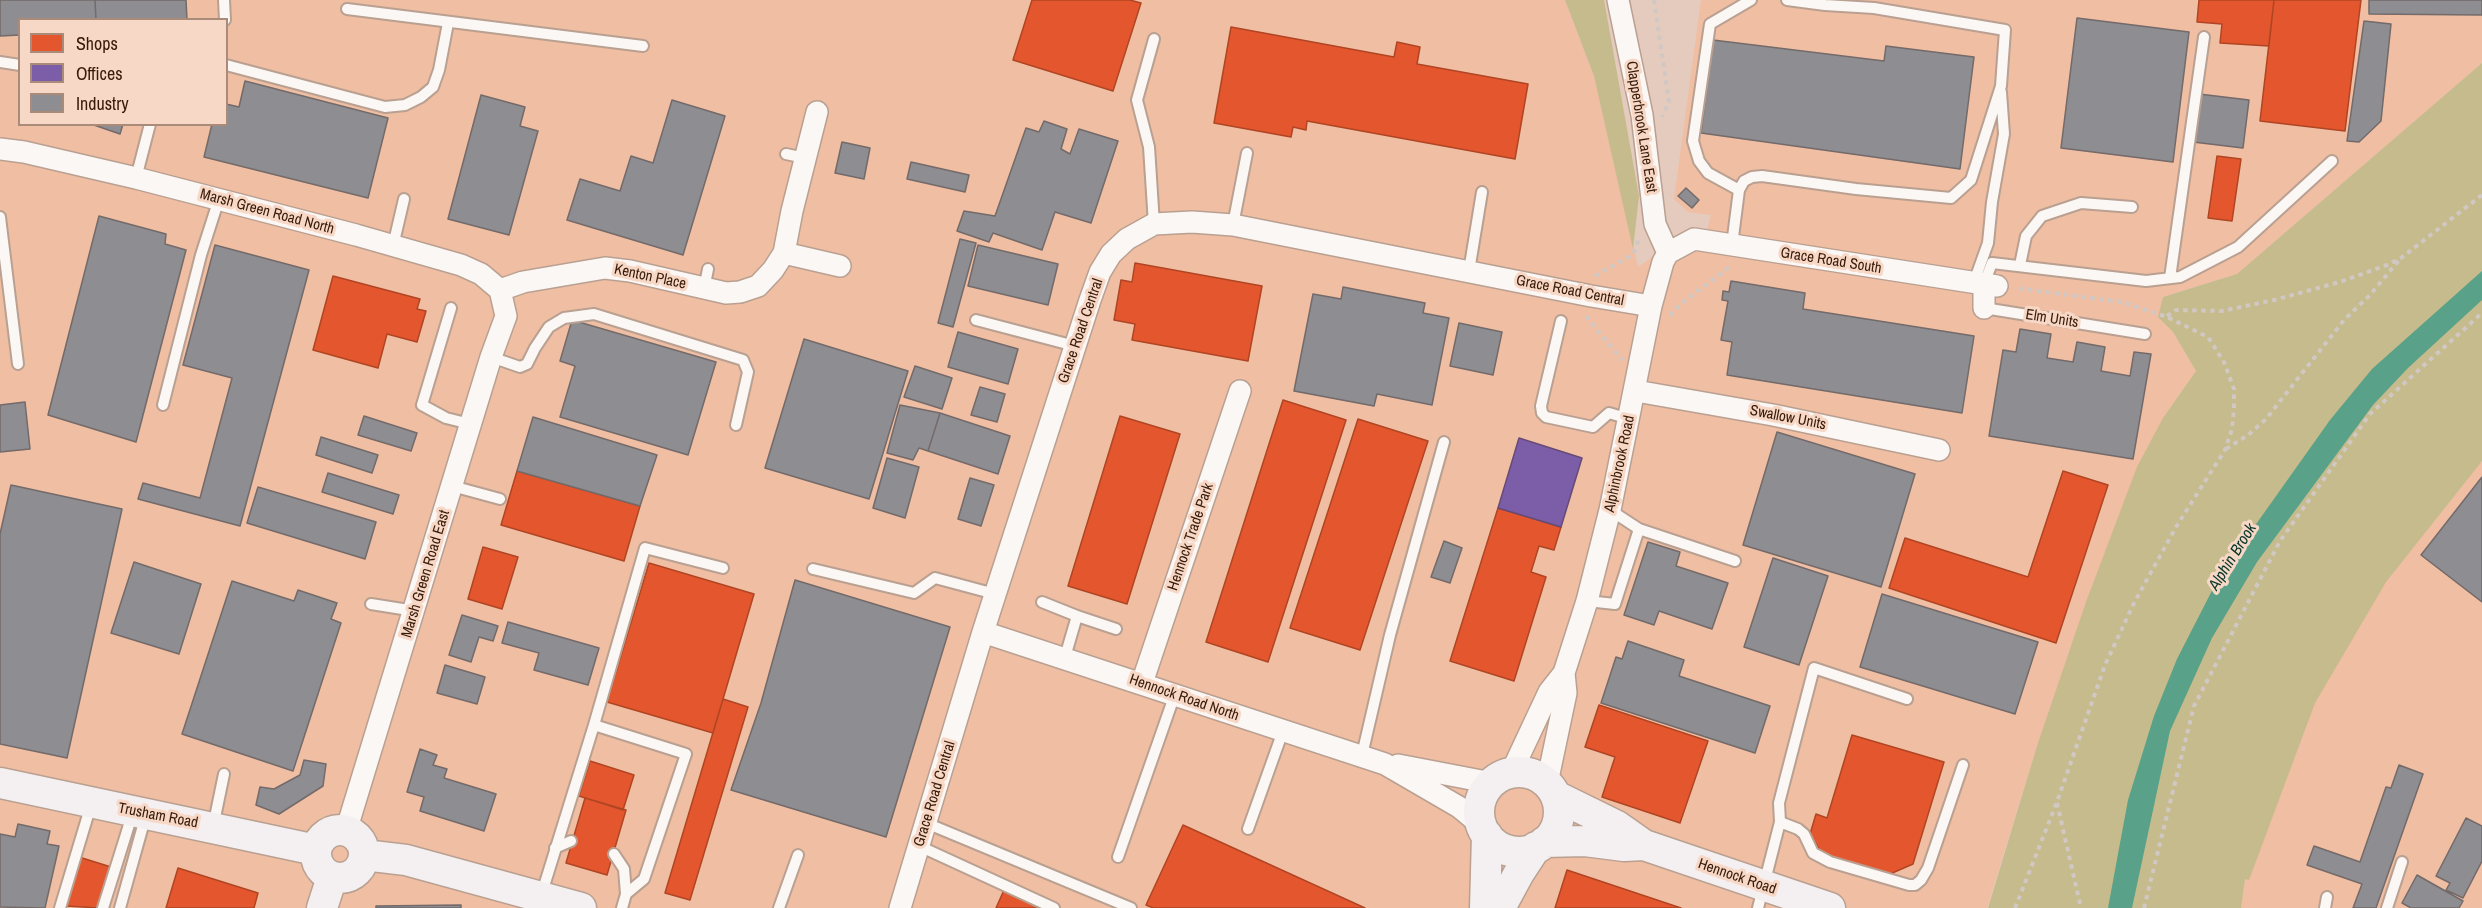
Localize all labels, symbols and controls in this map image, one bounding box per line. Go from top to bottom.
legend [18,18,228,126]
text: Shops [76,31,118,56]
street label: Clapperbrook Lane East [1622,60,1660,194]
text: Offices [76,61,123,86]
text: Industry [76,91,129,116]
street label: Marsh Green Road North [198,185,336,239]
street label: Grace Road South [1779,244,1883,278]
street label: Kenton Place [612,261,688,293]
street label: Grace Road Central [1515,272,1625,310]
street label: Grace Road Central [1055,276,1107,386]
street label: Elm Units [2024,306,2080,332]
street label: Swallow Units [1748,402,1828,434]
street label: Alphinbrook Road [1601,414,1639,514]
street label: Hennock Trade Park [1164,481,1218,593]
street label: Marsh Green Road East [398,508,454,640]
water label: Alphin Brook [2205,520,2261,594]
street label: Hennock Road North [1127,671,1241,725]
street label: Grace Road Central [910,739,960,849]
street label: Trusham Road [117,799,199,833]
street label: Hennock Road [1696,855,1778,899]

